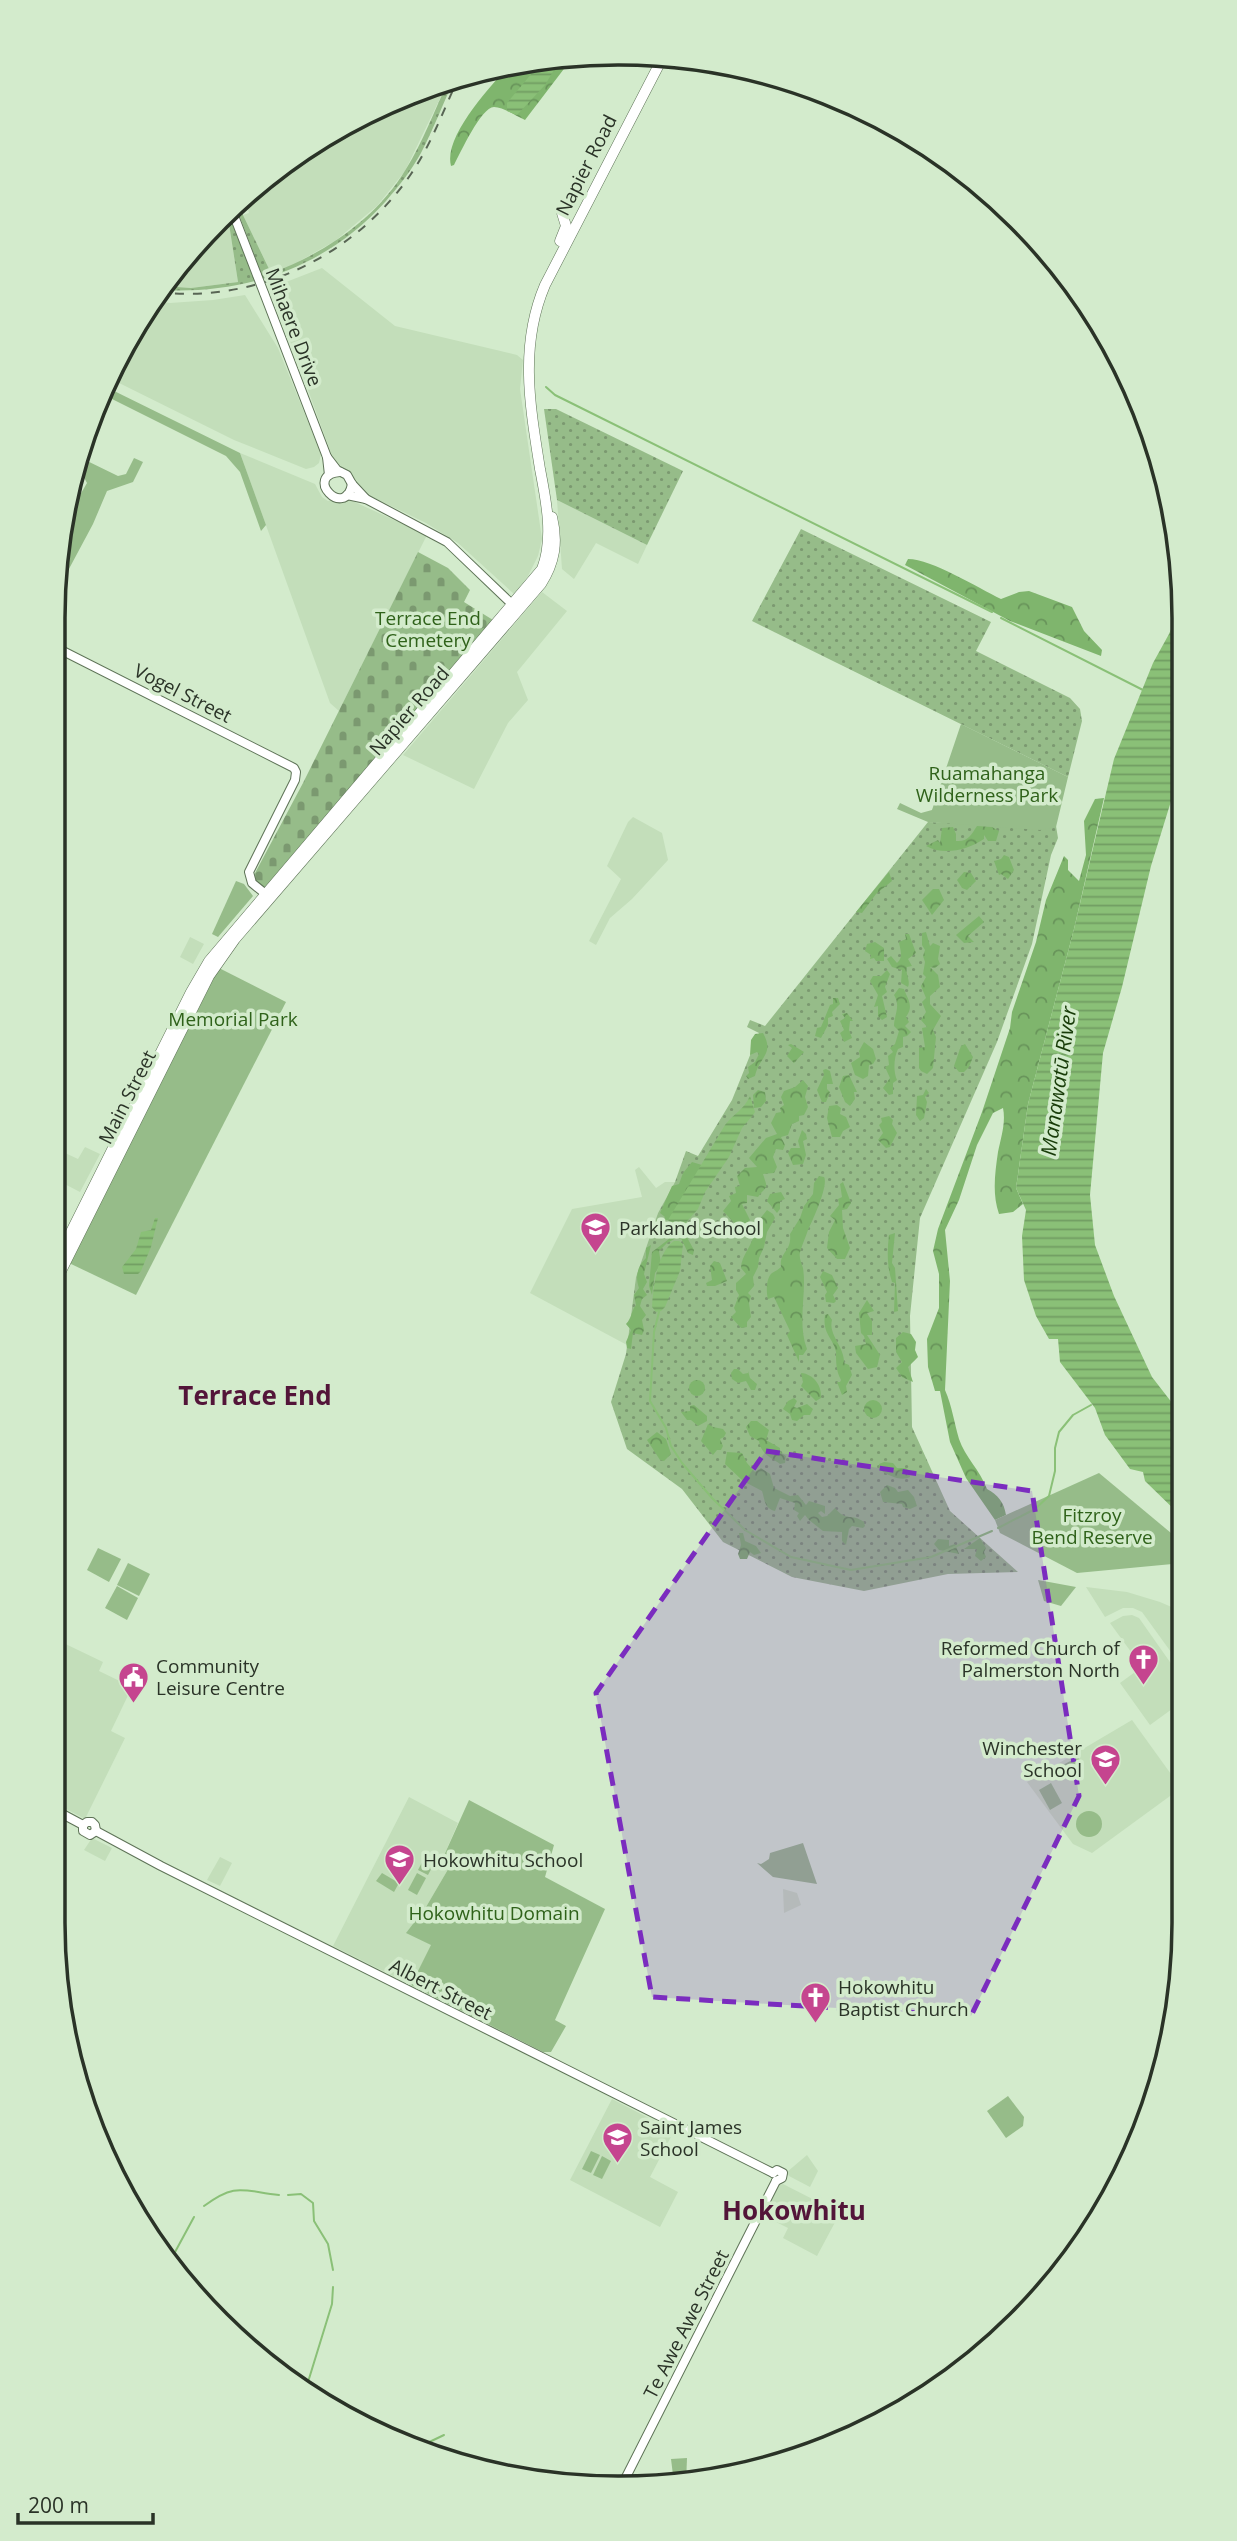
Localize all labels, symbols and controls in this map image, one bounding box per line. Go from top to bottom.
street label: Napier Road [549,110,623,220]
street label: Mihaere Drive [260,264,328,390]
park label: Terrace End Cemetery [375,605,481,653]
street label: Vogel Street [130,657,237,729]
street label: Napier Road [363,661,455,761]
park label: Ruamahanga Wilderness Park [916,760,1058,808]
water label: Manawatū River [1034,1004,1082,1157]
park label: Memorial Park [168,1006,298,1032]
street label: Main Street [92,1045,162,1148]
school or university icon: Parkland School [579,1211,613,1255]
place label: Parkland School [619,1215,761,1241]
district label: Terrace End [178,1377,332,1413]
park label: Fitzroy Bend Reserve [1031,1502,1153,1550]
place label: Reformed Church of Palmerston North [941,1635,1122,1683]
church icon: Reformed Church of Palmerston North [1126,1642,1160,1686]
place label: Community Leisure Centre [156,1653,285,1701]
public building icon: Community Leisure Centre [116,1660,150,1704]
place label: Winchester School [982,1735,1082,1783]
school or university icon: Winchester School [1088,1742,1122,1786]
school or university icon: Hokowhitu School [383,1843,417,1887]
place label: Hokowhitu School [423,1847,583,1873]
park label: Hokowhitu Domain [408,1900,580,1926]
street label: Albert Street [385,1952,497,2026]
place label: Hokowhitu Baptist Church [838,1974,969,2022]
church icon: Hokowhitu Baptist Church [798,1981,832,2025]
place label: Saint James School [640,2114,742,2162]
school or university icon: Saint James School [600,2121,634,2165]
district label: Hokowhitu [722,2192,866,2228]
street label: Te Awe Awe Street [637,2245,735,2403]
scale bar [18,2482,152,2526]
text: 200 m [28,2491,89,2519]

